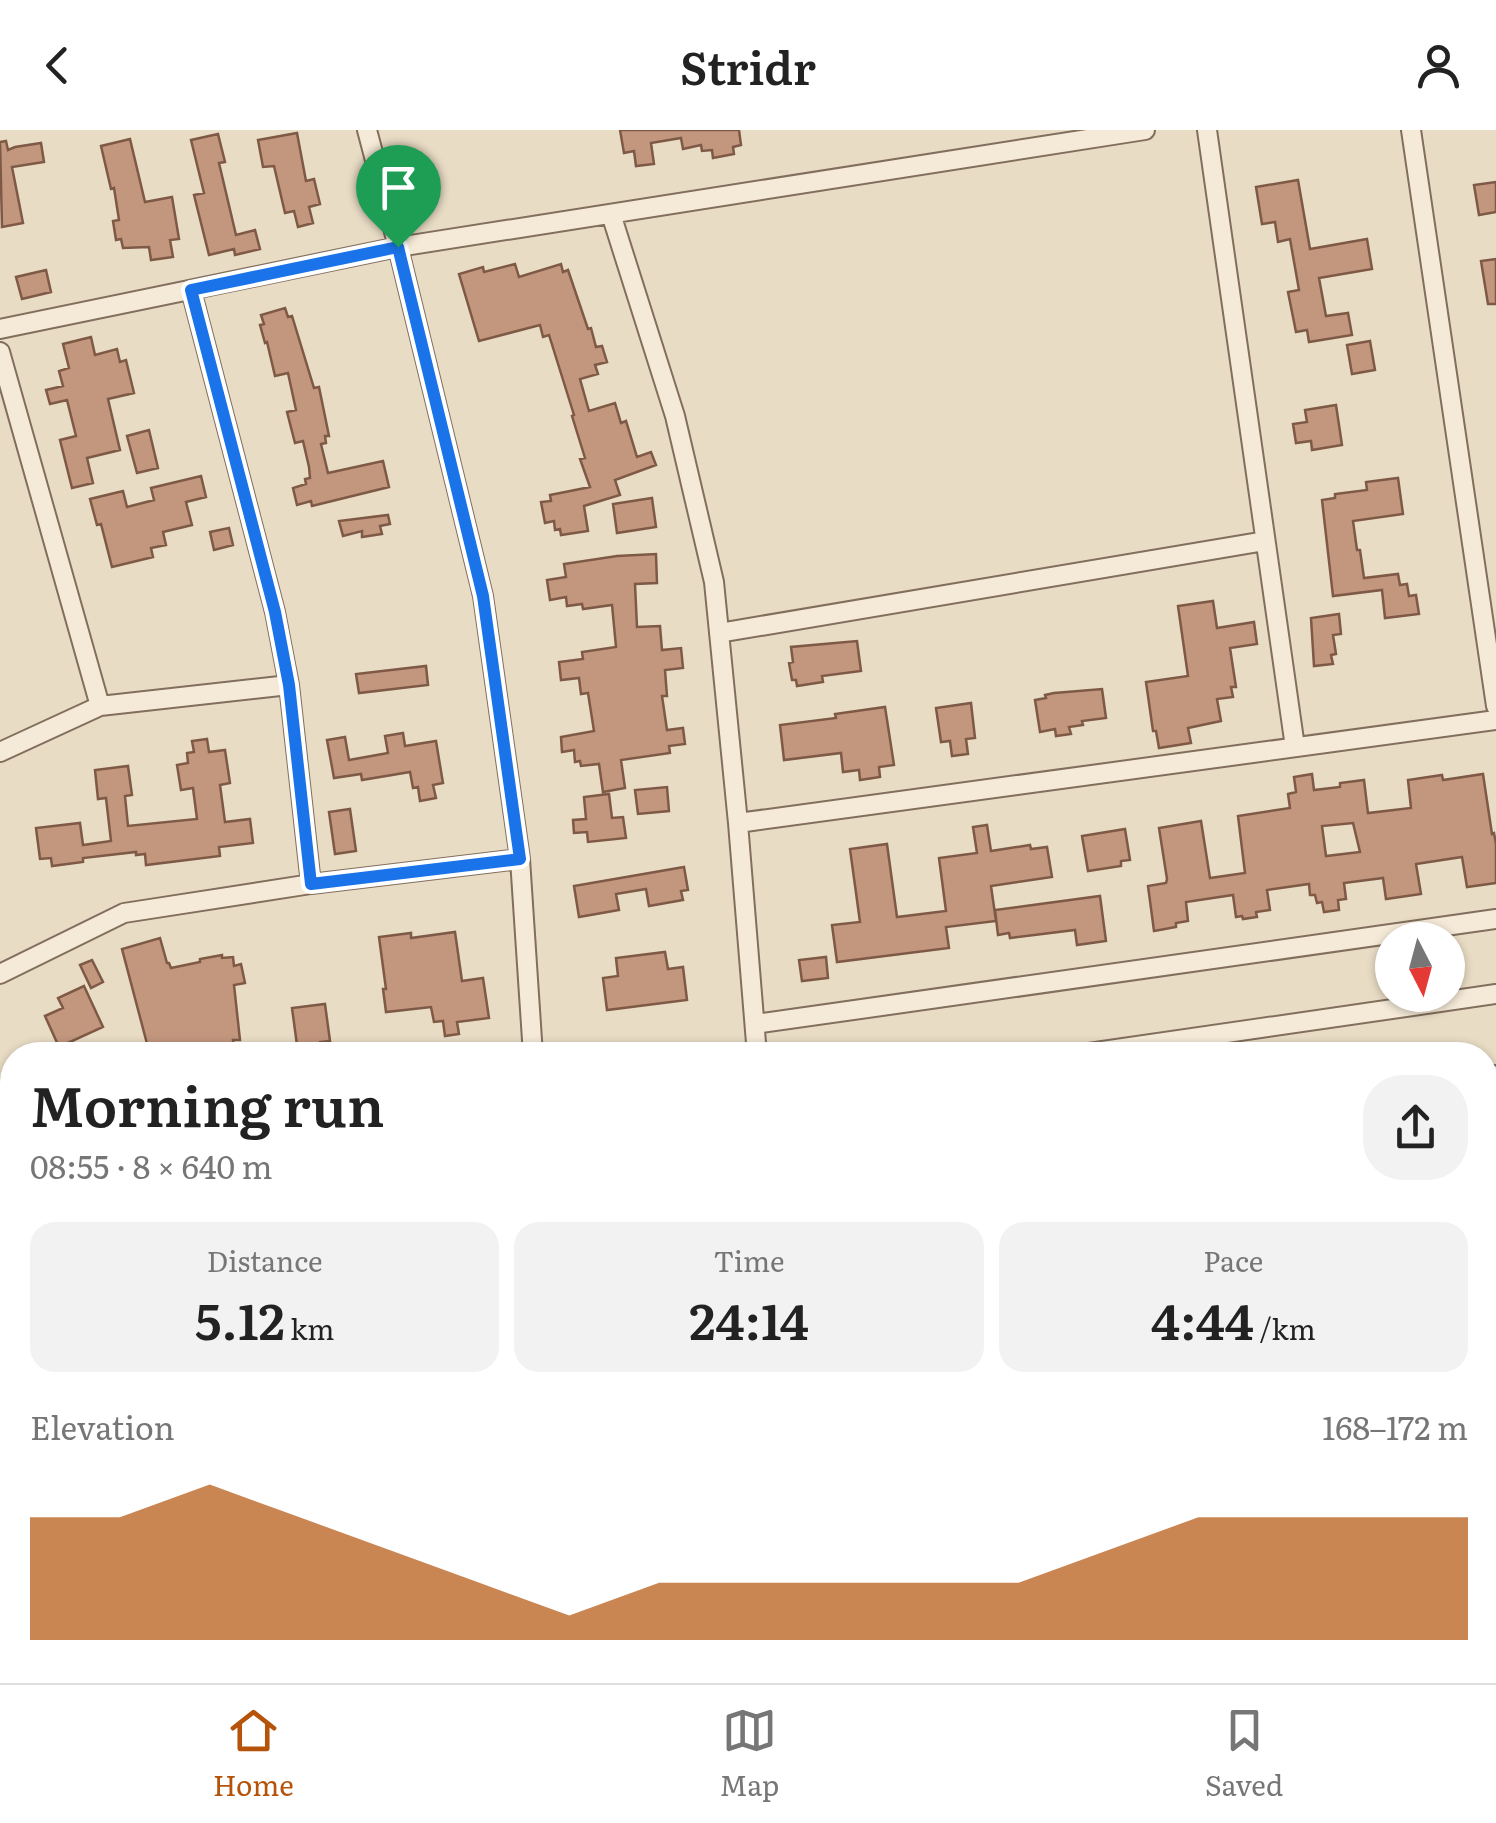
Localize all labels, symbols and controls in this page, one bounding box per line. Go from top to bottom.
text: Stridr [680,32,816,99]
icon: back [30,38,85,93]
icon: person [1411,38,1466,93]
pin [356,145,441,248]
icon: arrive [371,160,426,215]
north arrow [1375,922,1465,1012]
map controls [1375,922,1465,1012]
text: Morning run [30,1062,385,1144]
button: share [1363,1075,1468,1180]
text: 08:55 · 8 × 640 m [30,1141,273,1189]
text: Distance [207,1239,323,1281]
text: Time [713,1239,785,1281]
text: Pace [1203,1239,1263,1281]
text: 5.12 [195,1281,285,1355]
text: 24:14 [689,1281,809,1355]
text: 4:44 [1151,1281,1254,1355]
text: km [285,1307,334,1349]
text: /km [1254,1307,1316,1349]
text: Elevation [30,1402,175,1450]
text: 168–172 m [1322,1402,1468,1450]
tab: Home [213,1703,294,1805]
tab: Map [720,1703,779,1805]
tab: Saved [1205,1703,1283,1805]

